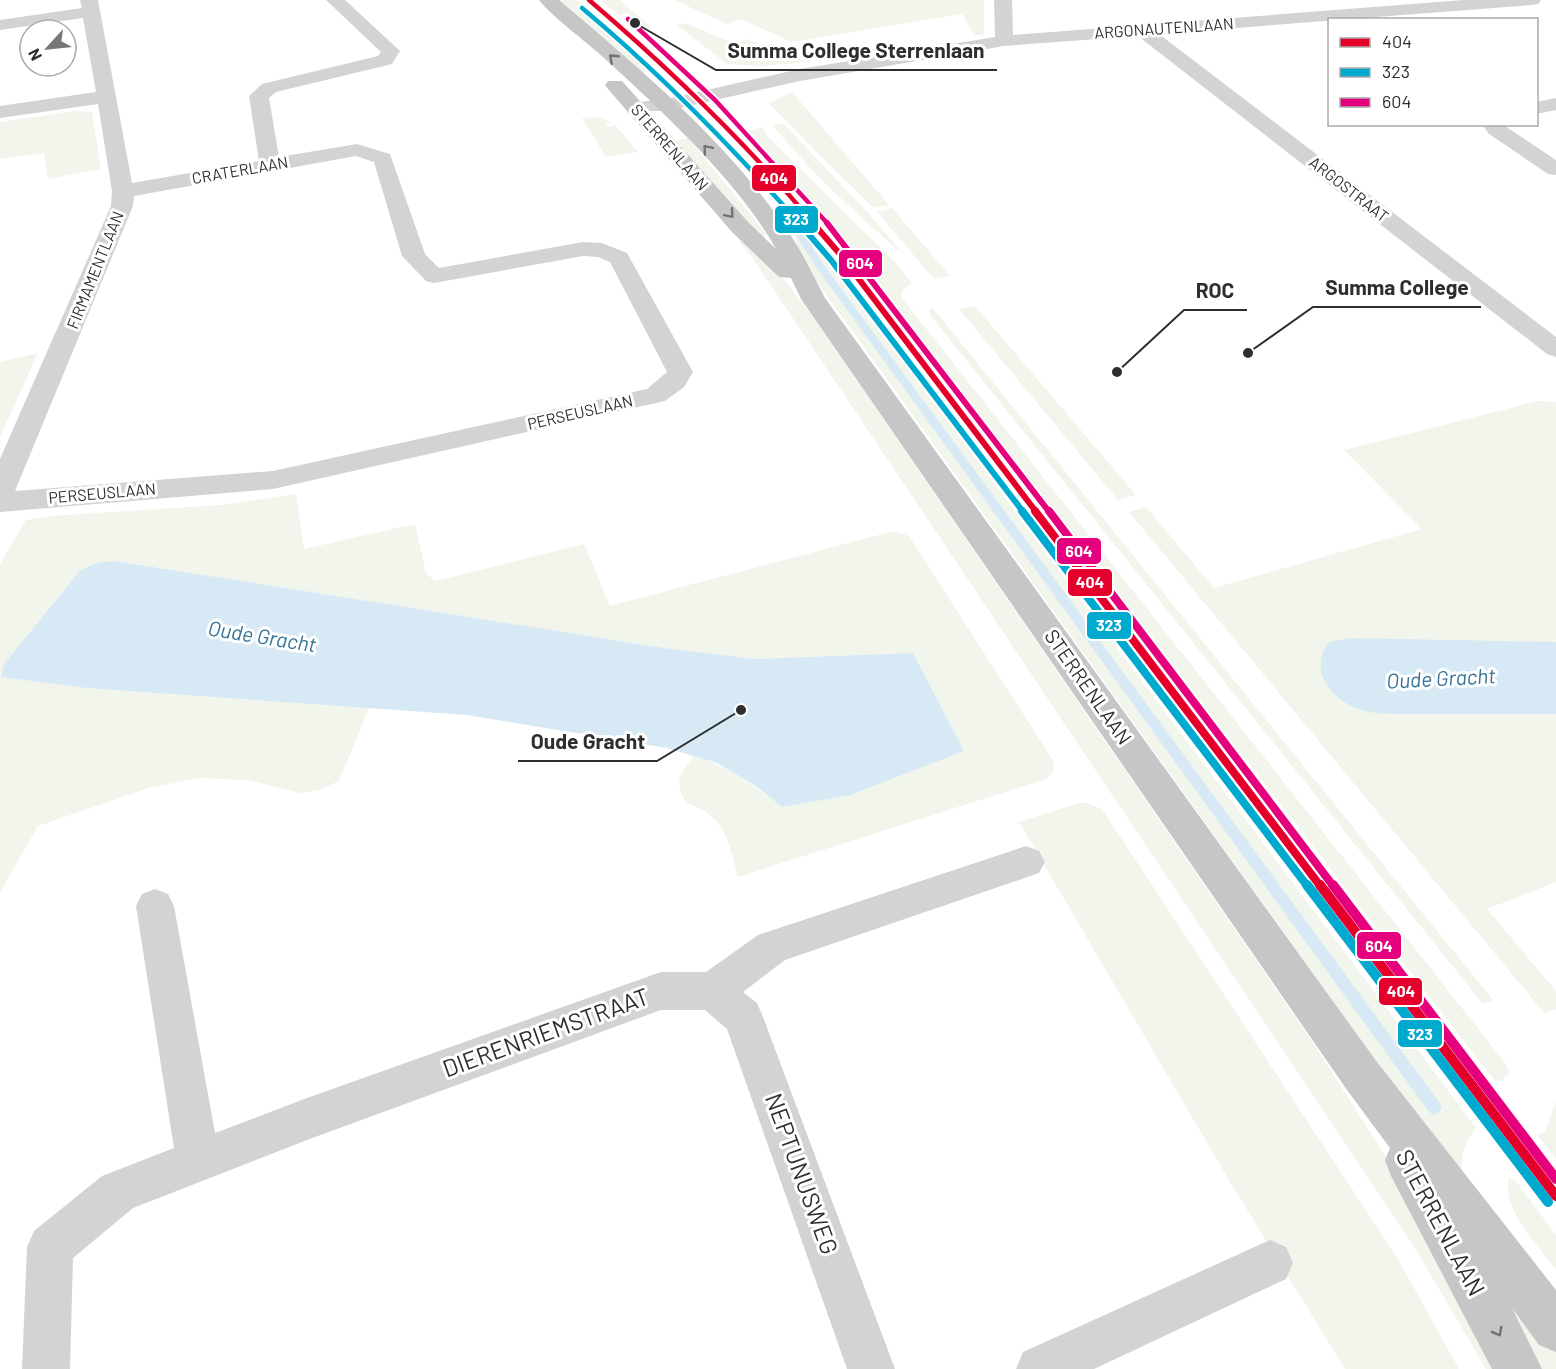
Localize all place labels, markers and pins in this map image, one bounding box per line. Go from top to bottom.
callout: Summa College Sterrenlaan [716,31,997,70]
callout: Summa College [1313,268,1481,307]
callout: ROC [1184,271,1247,310]
callout: Oude Gracht [518,722,657,761]

